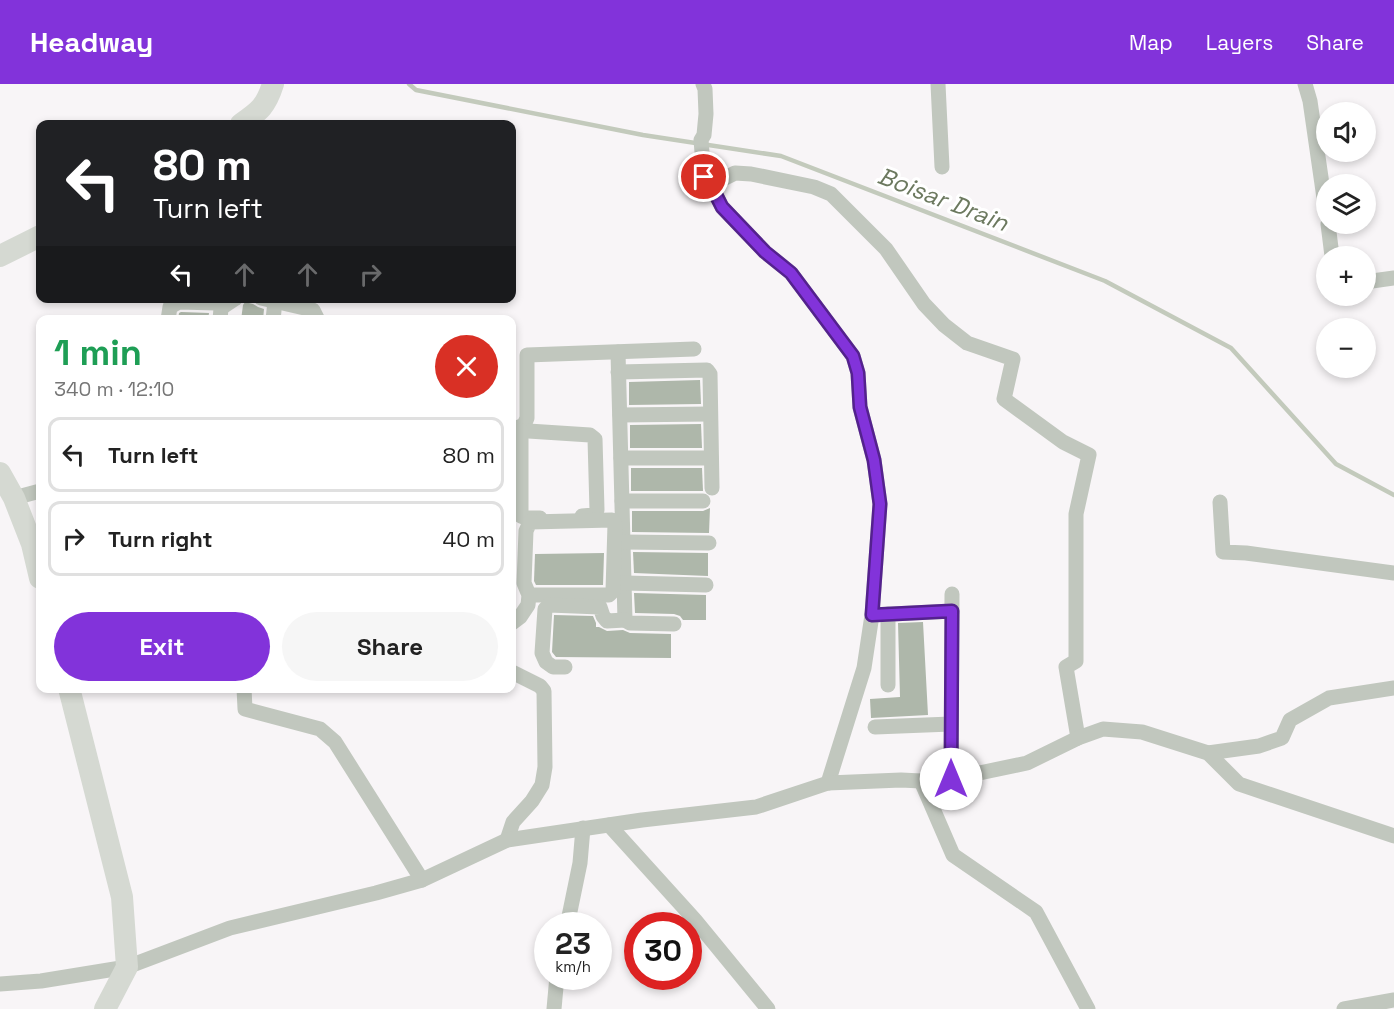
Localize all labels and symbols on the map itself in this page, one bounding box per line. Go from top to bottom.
pin [678,151,729,202]
water label: Boisar Drain [873,160,1014,238]
position arrow [919,747,983,811]
speed limit sign: 30 [624,912,702,990]

